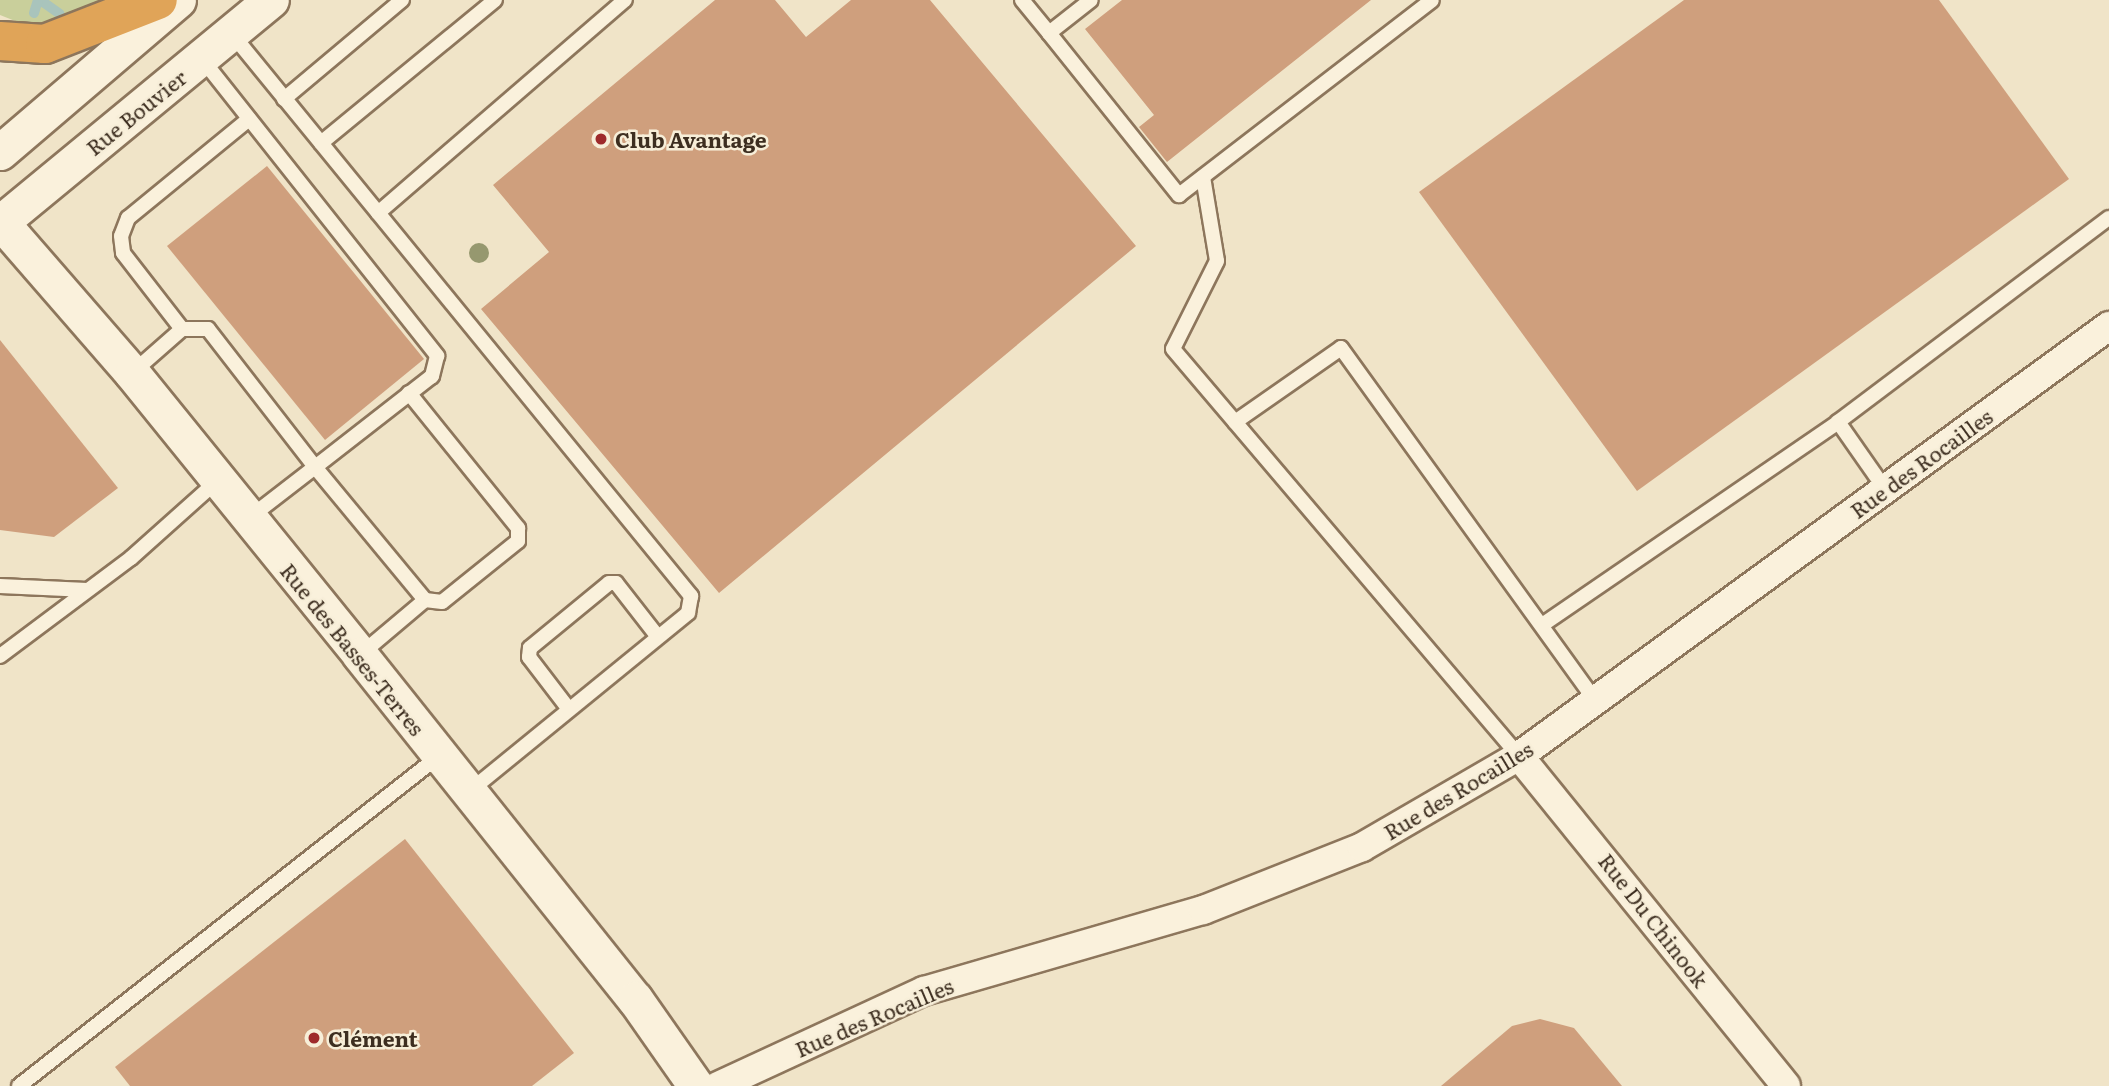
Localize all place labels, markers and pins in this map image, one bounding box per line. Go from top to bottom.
place label: Club Avantage [615,126,767,152]
marker: Club Avantage [593,131,609,147]
place label: Clément [328,1025,418,1051]
marker: Clément [306,1030,322,1046]

